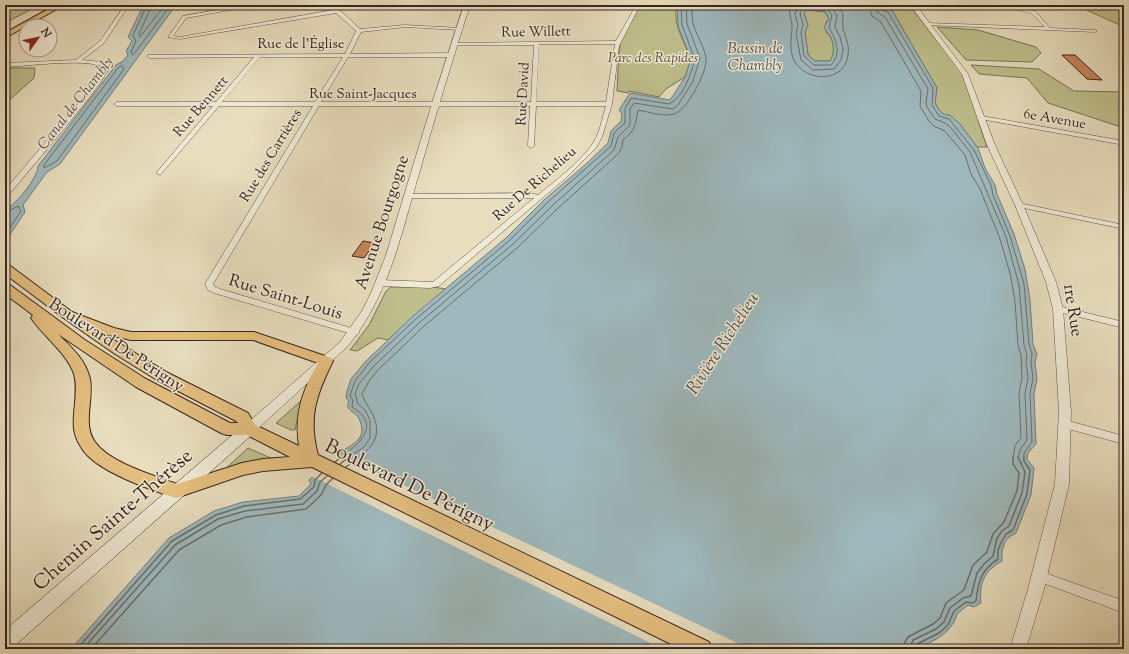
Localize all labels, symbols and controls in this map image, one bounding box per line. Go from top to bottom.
north arrow [18,18,58,58]
street label: Rue Willett [501,22,571,44]
text: N [36,24,55,41]
street label: Rue de l'Église [257,35,345,55]
water label: Bassin de Chambly [728,39,782,77]
park label: Parc des Rapides [608,49,698,69]
water label: Canal de Chambly [33,53,119,155]
street label: Rue David [512,62,536,126]
street label: Rue Bennett [169,72,234,142]
street label: Rue Saint-Jacques [309,85,417,105]
street label: 6e Avenue [1022,105,1088,135]
street label: Rue des Carrières [236,106,307,206]
street label: Rue De Richelieu [489,143,581,226]
street label: Avenue Bourgogne [350,152,416,293]
street label: Rue Saint-Louis [225,269,346,327]
street label: 1re Rue [1056,282,1088,339]
water label: Rivière Richelieu [681,288,767,400]
street label: Boulevard De Périgny [43,293,189,399]
street label: Boulevard De Périgny [319,433,498,540]
street label: Chemin Sainte-Thérèse [27,443,200,599]

